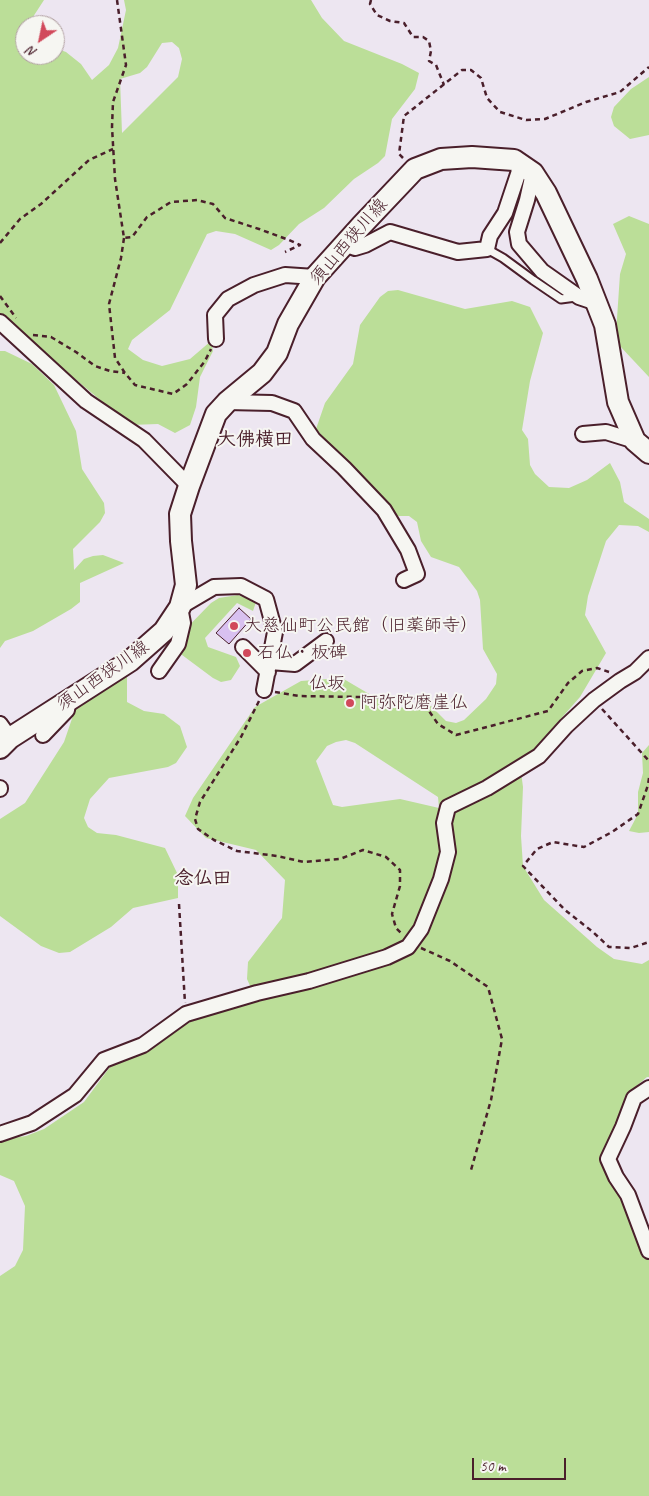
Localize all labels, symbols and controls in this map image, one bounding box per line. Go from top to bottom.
north arrow [15,15,65,65]
text: N [24,43,40,61]
street label: 須山西狭川線 [305,194,393,290]
district label: 大佛横田 [217,429,293,451]
place label: 大慈仙町公民館（旧薬師寺） [244,615,478,637]
marker: 大慈仙町公民館（旧薬師寺） [228,620,240,632]
street label: 須山西狭川線 [53,636,153,716]
place label: 石仏・板碑 [257,642,347,664]
marker: 石仏・板碑 [241,647,253,659]
street label: 仏坂 [309,673,345,695]
place label: 阿弥陀磨崖仏 [360,692,468,714]
marker: 阿弥陀磨崖仏 [344,697,356,709]
district label: 念仏田 [175,868,231,890]
scale bar [474,1448,568,1480]
text: 50 m [480,1457,506,1476]

